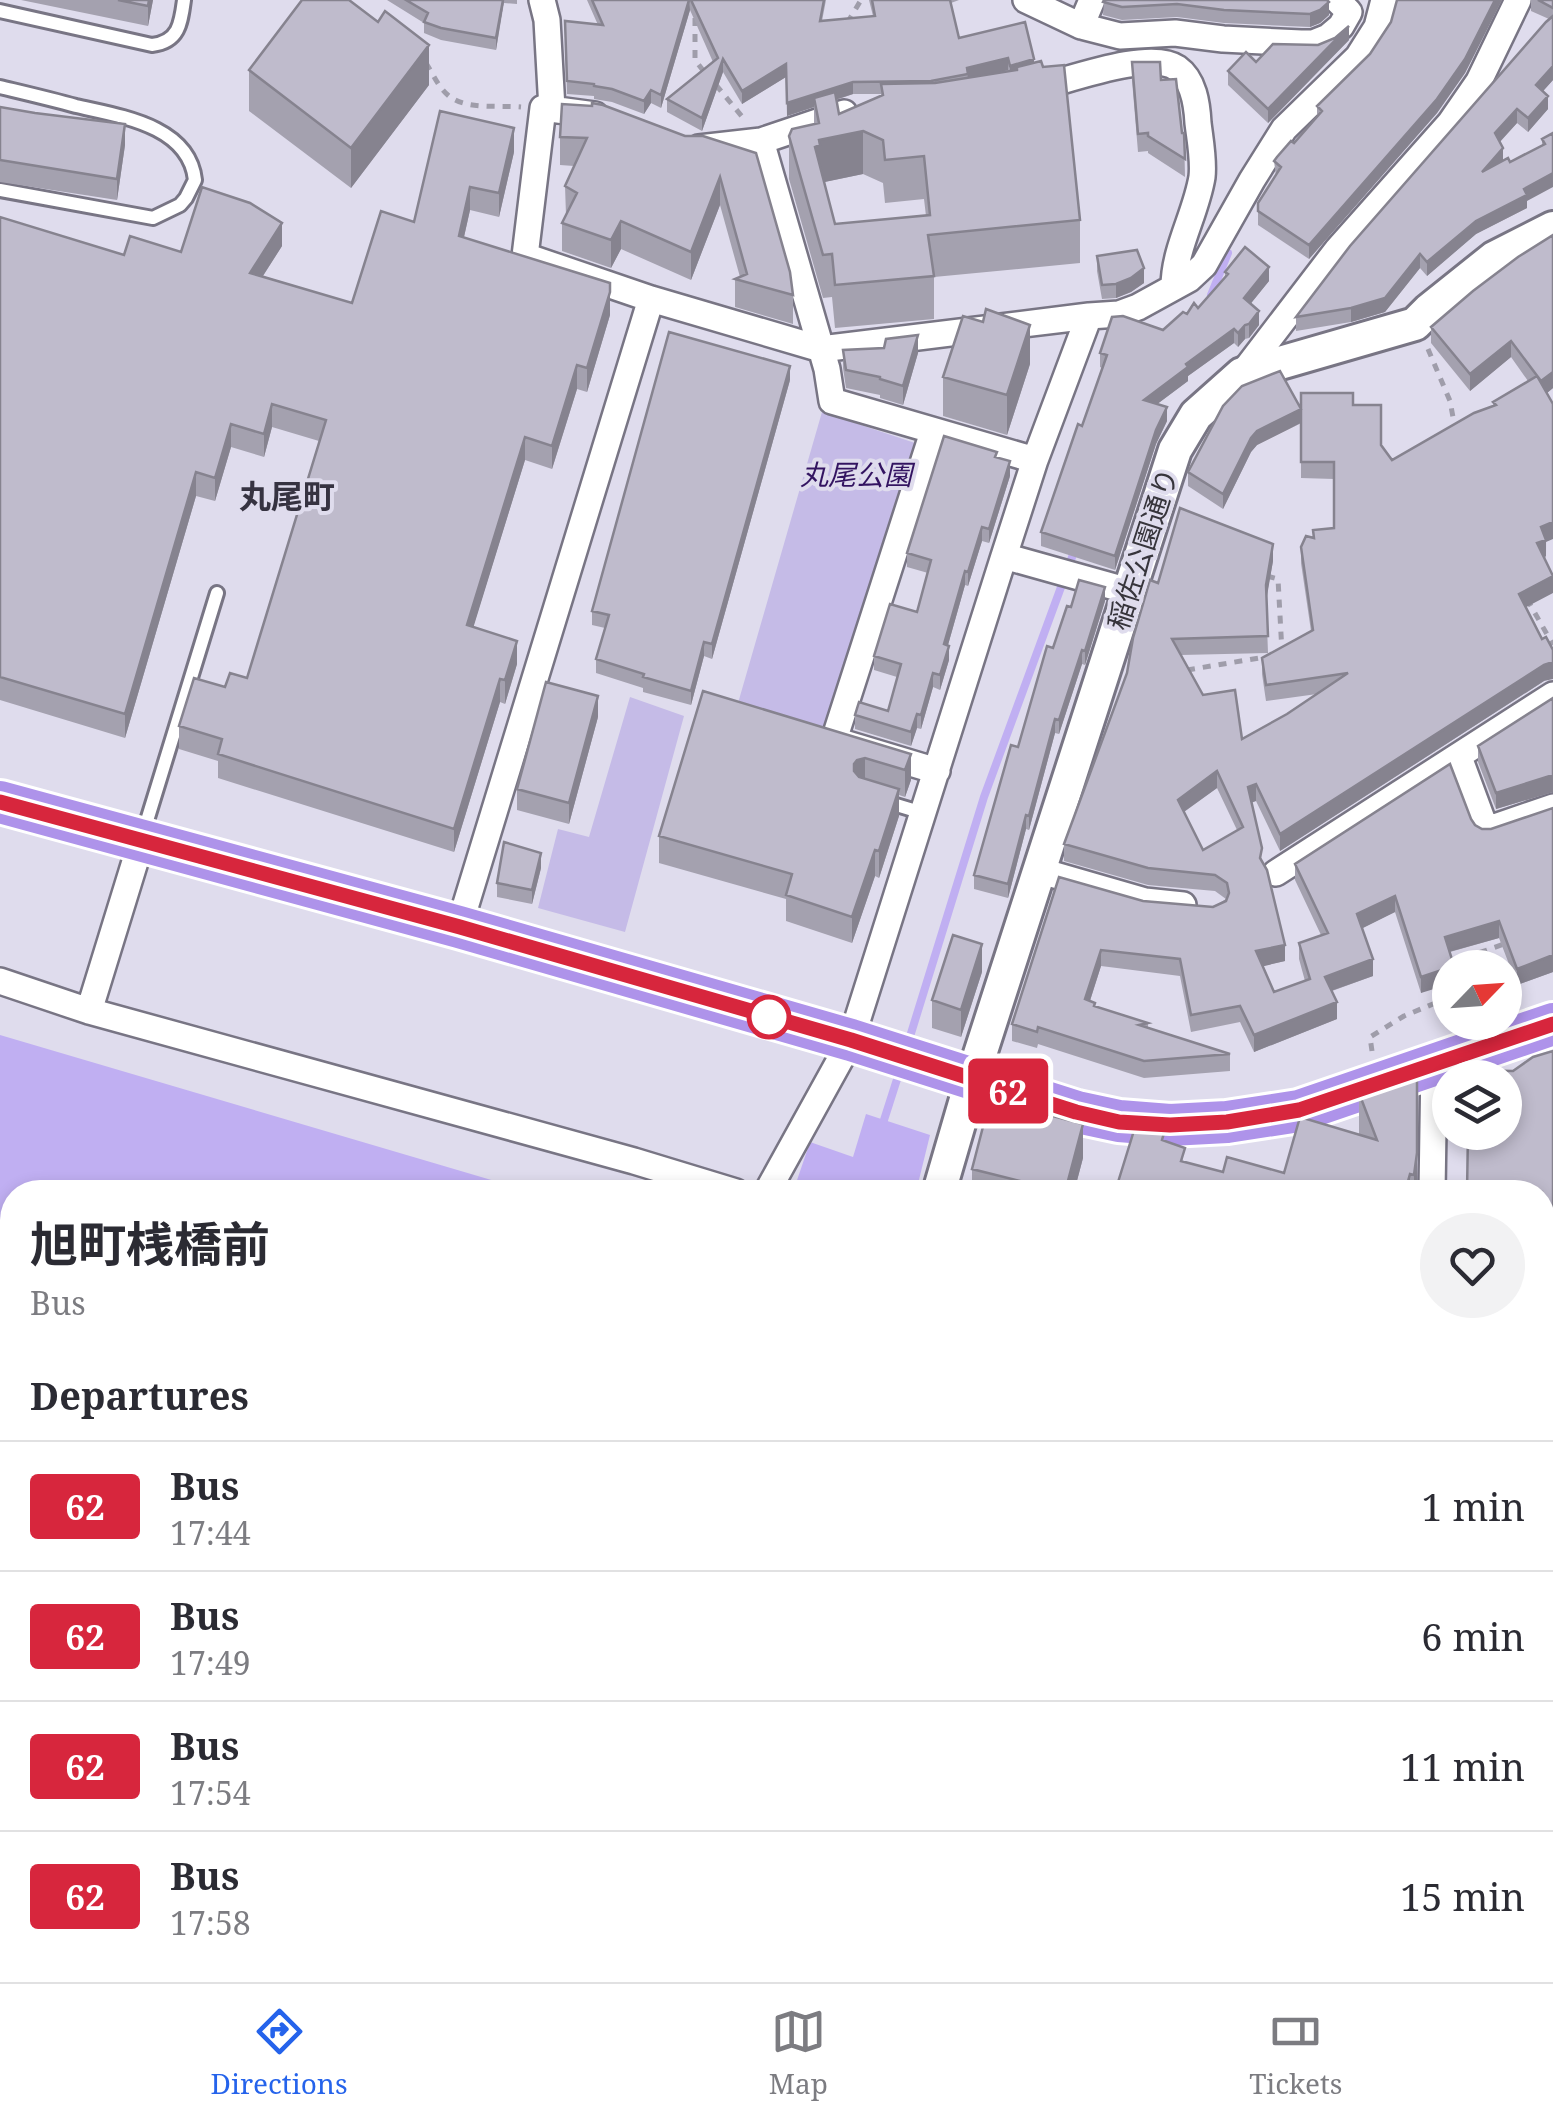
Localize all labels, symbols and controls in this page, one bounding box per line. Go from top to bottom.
park label: 丸尾公園 [800,455,916,493]
street label: 稲佐公園通り [1098,463,1186,634]
district label: 丸尾町 [239,474,335,517]
north arrow [1432,950,1522,1040]
map controls [1432,950,1522,1150]
unlabelled marker [748,996,790,1038]
line badge: 62 [963,1058,1053,1124]
button: layers [1432,1060,1522,1150]
text: 62 [988,1068,1028,1115]
text: 旭町桟橋前 [30,1211,270,1276]
button: heart [1420,1213,1525,1318]
text: Bus [30,1281,86,1324]
text: Departures [30,1369,249,1421]
text: Bus [170,1459,239,1511]
text: 1 min [1421,1480,1525,1532]
text: 62 [65,1483,105,1530]
text: 17:44 [170,1511,251,1554]
text: Bus [170,1589,239,1641]
text: 6 min [1421,1610,1525,1662]
text: 62 [65,1613,105,1660]
text: 17:49 [170,1641,251,1684]
text: Bus [170,1719,239,1771]
text: 11 min [1400,1740,1525,1792]
text: 62 [65,1743,105,1790]
text: 17:54 [170,1771,251,1814]
text: Bus [170,1849,239,1901]
text: 15 min [1400,1870,1525,1922]
text: 62 [65,1873,105,1920]
text: 17:58 [170,1901,251,1944]
tab: Directions [211,2004,348,2102]
tab: Map [769,2004,828,2102]
tab: Tickets [1249,2004,1342,2102]

